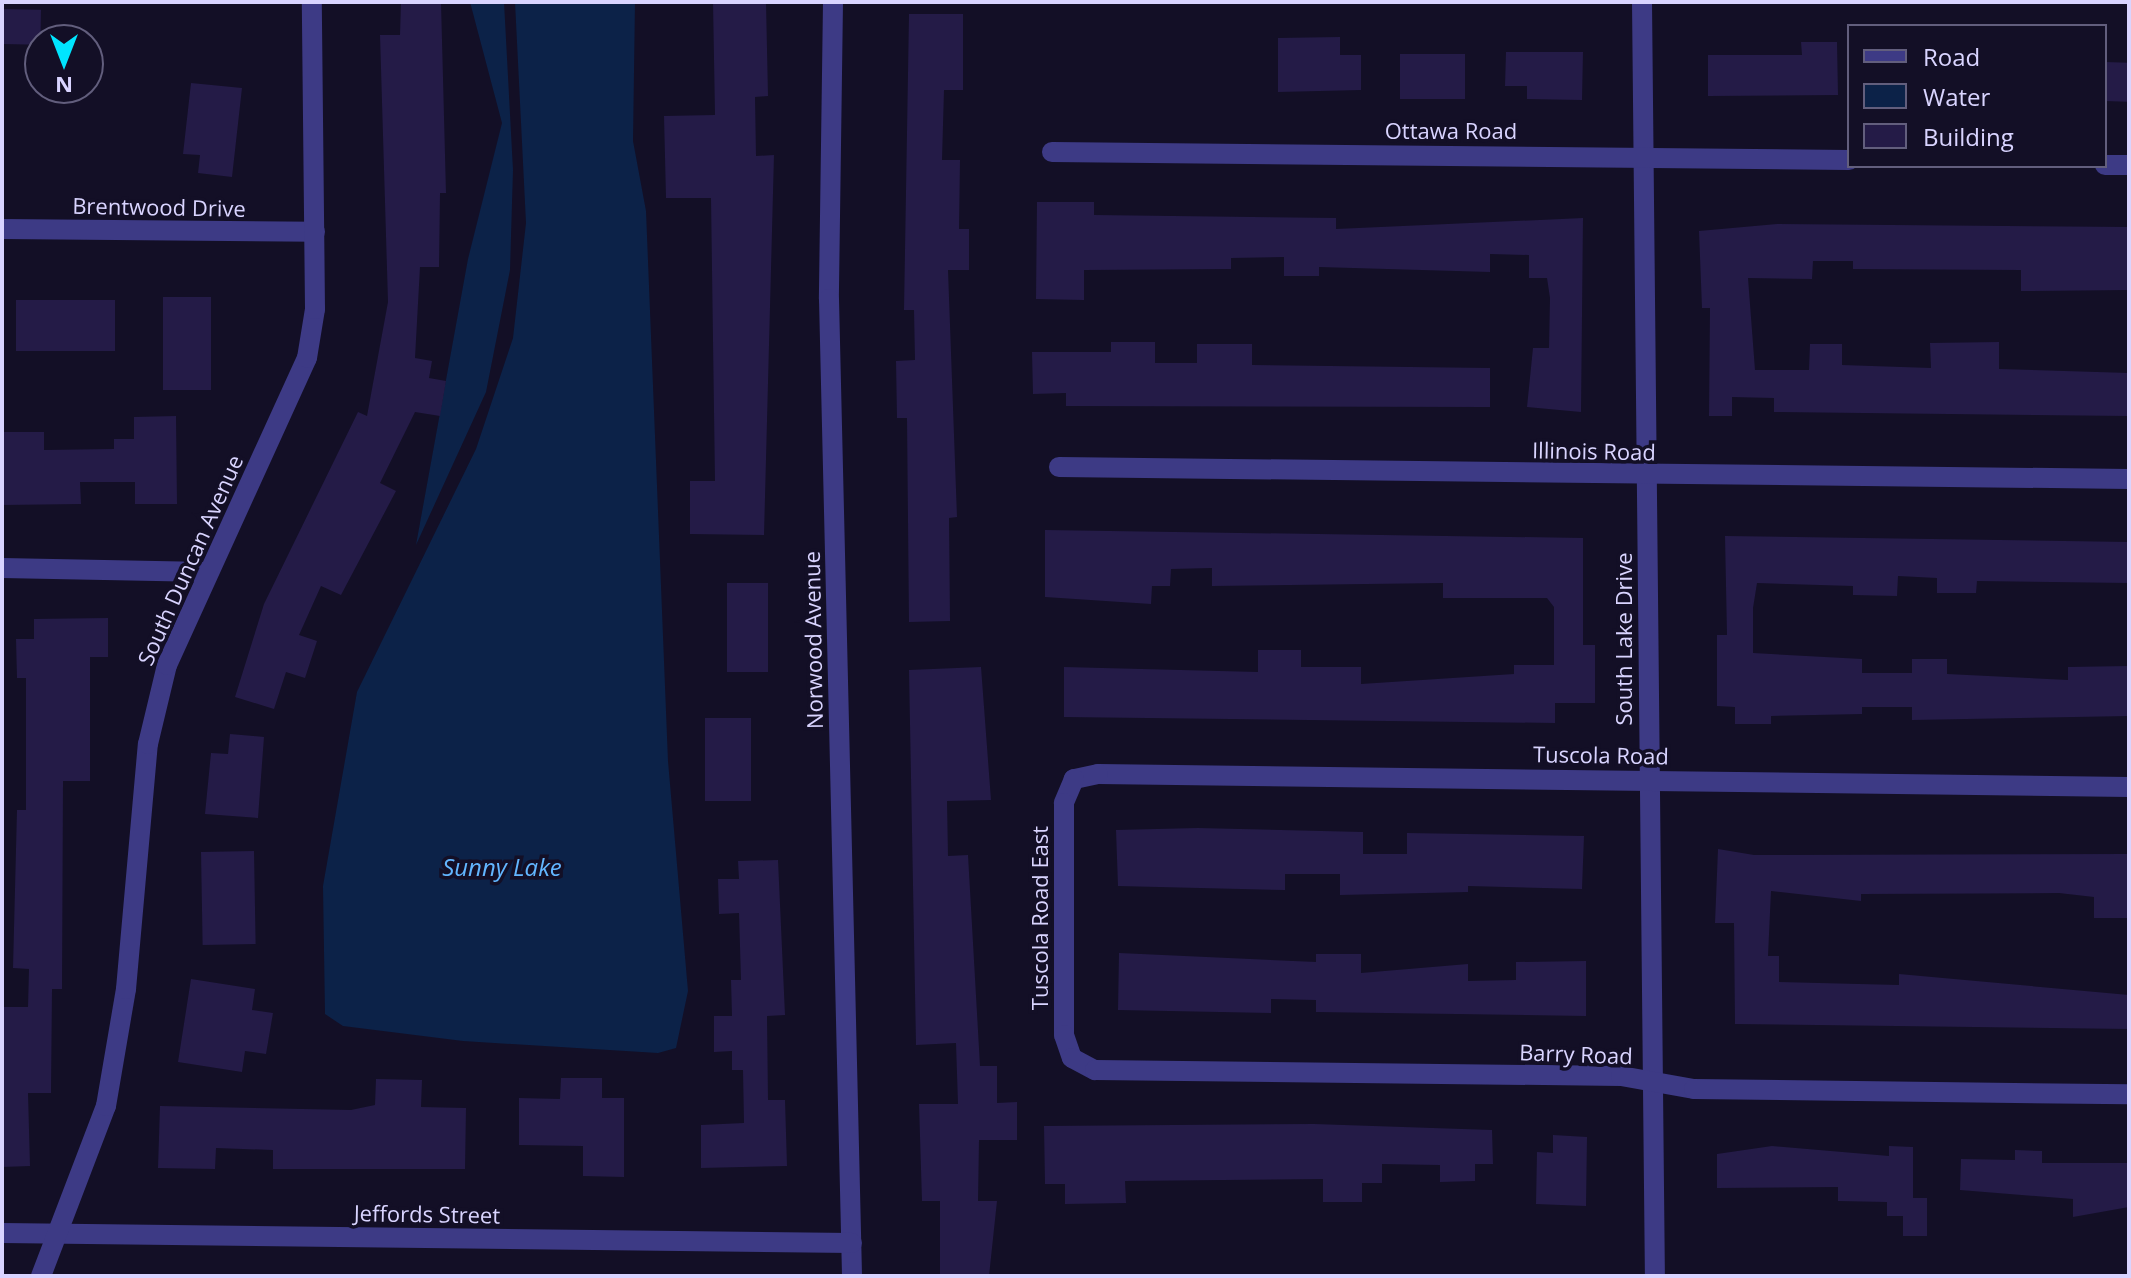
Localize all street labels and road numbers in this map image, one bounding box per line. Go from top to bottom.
street label: Ottawa Road [1385,118,1517,144]
street label: Brentwood Drive [72,192,246,222]
street label: Illinois Road [1532,437,1656,465]
street label: South Duncan Avenue [132,451,248,669]
street label: Norwood Avenue [798,551,828,729]
street label: South Lake Drive [1611,552,1637,726]
street label: Tuscola Road [1533,741,1669,769]
street label: Tuscola Road East [1027,826,1053,1010]
street label: Barry Road [1519,1039,1633,1069]
street label: Jeffords Street [354,1200,500,1228]

